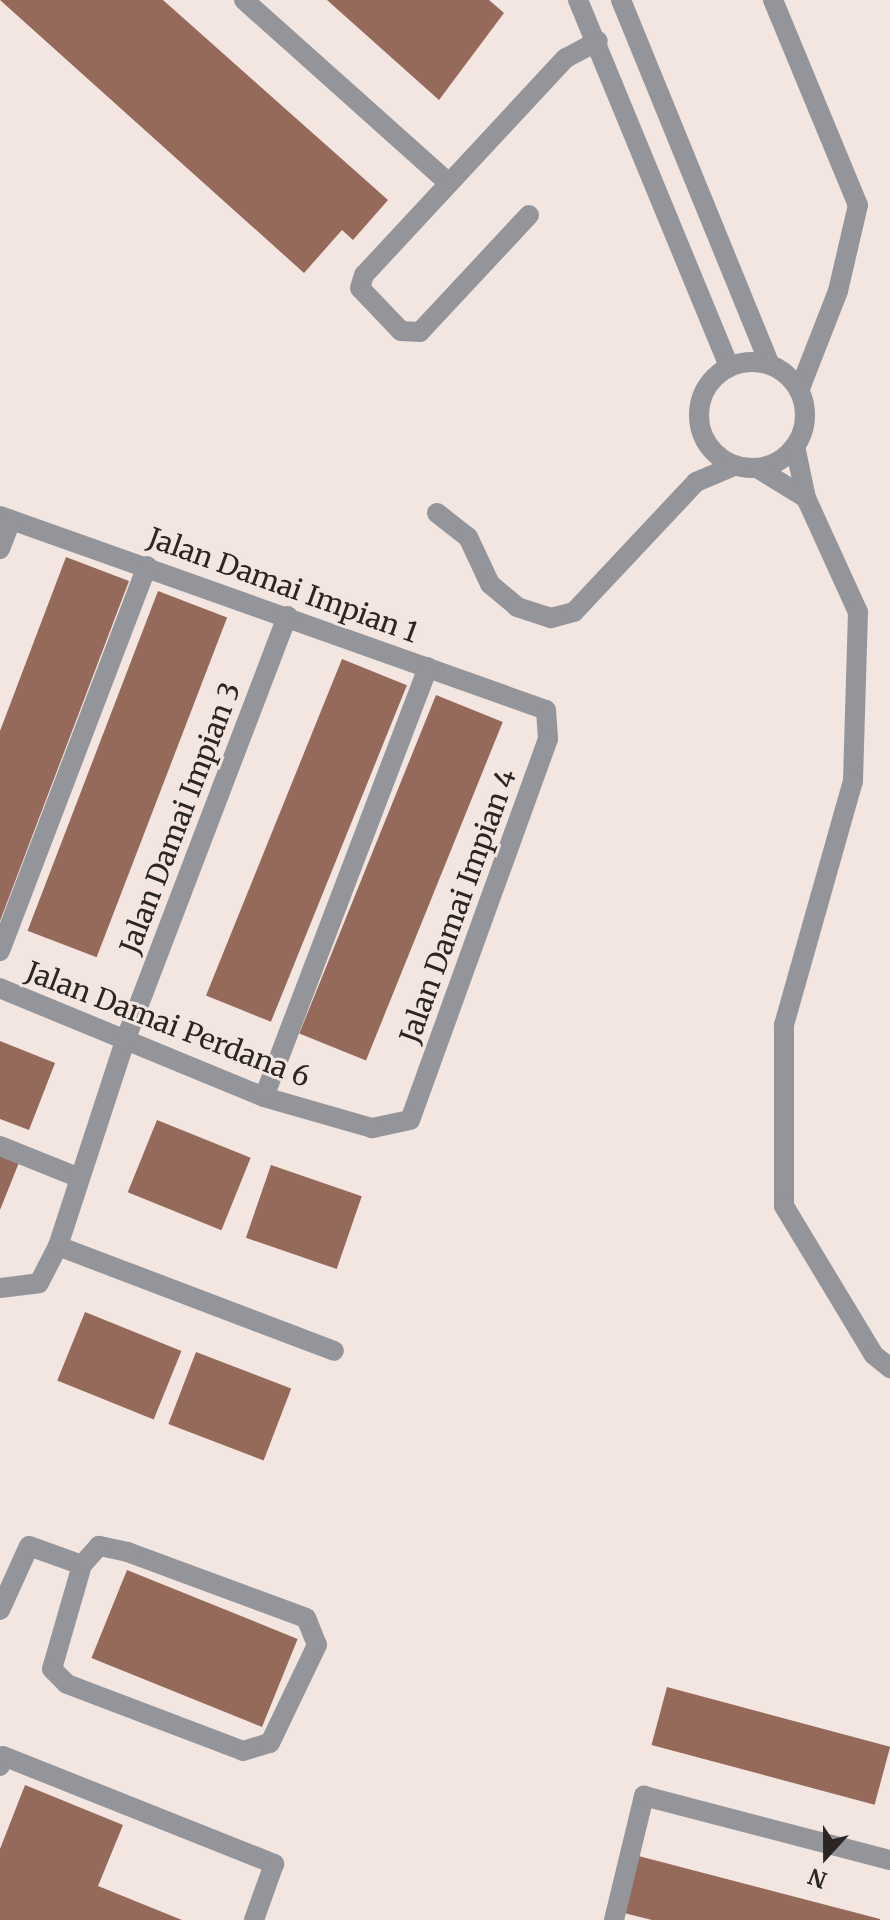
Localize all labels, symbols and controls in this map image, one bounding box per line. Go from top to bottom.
street label: Jalan Damai Impian 1 [144,521,422,649]
street label: Jalan Damai Impian 3 [113,678,247,958]
street label: Jalan Damai Impian 4 [393,764,523,1048]
street label: Jalan Damai Perdana 6 [21,954,315,1094]
north arrow [786,1816,866,1896]
text: N [804,1862,831,1895]

